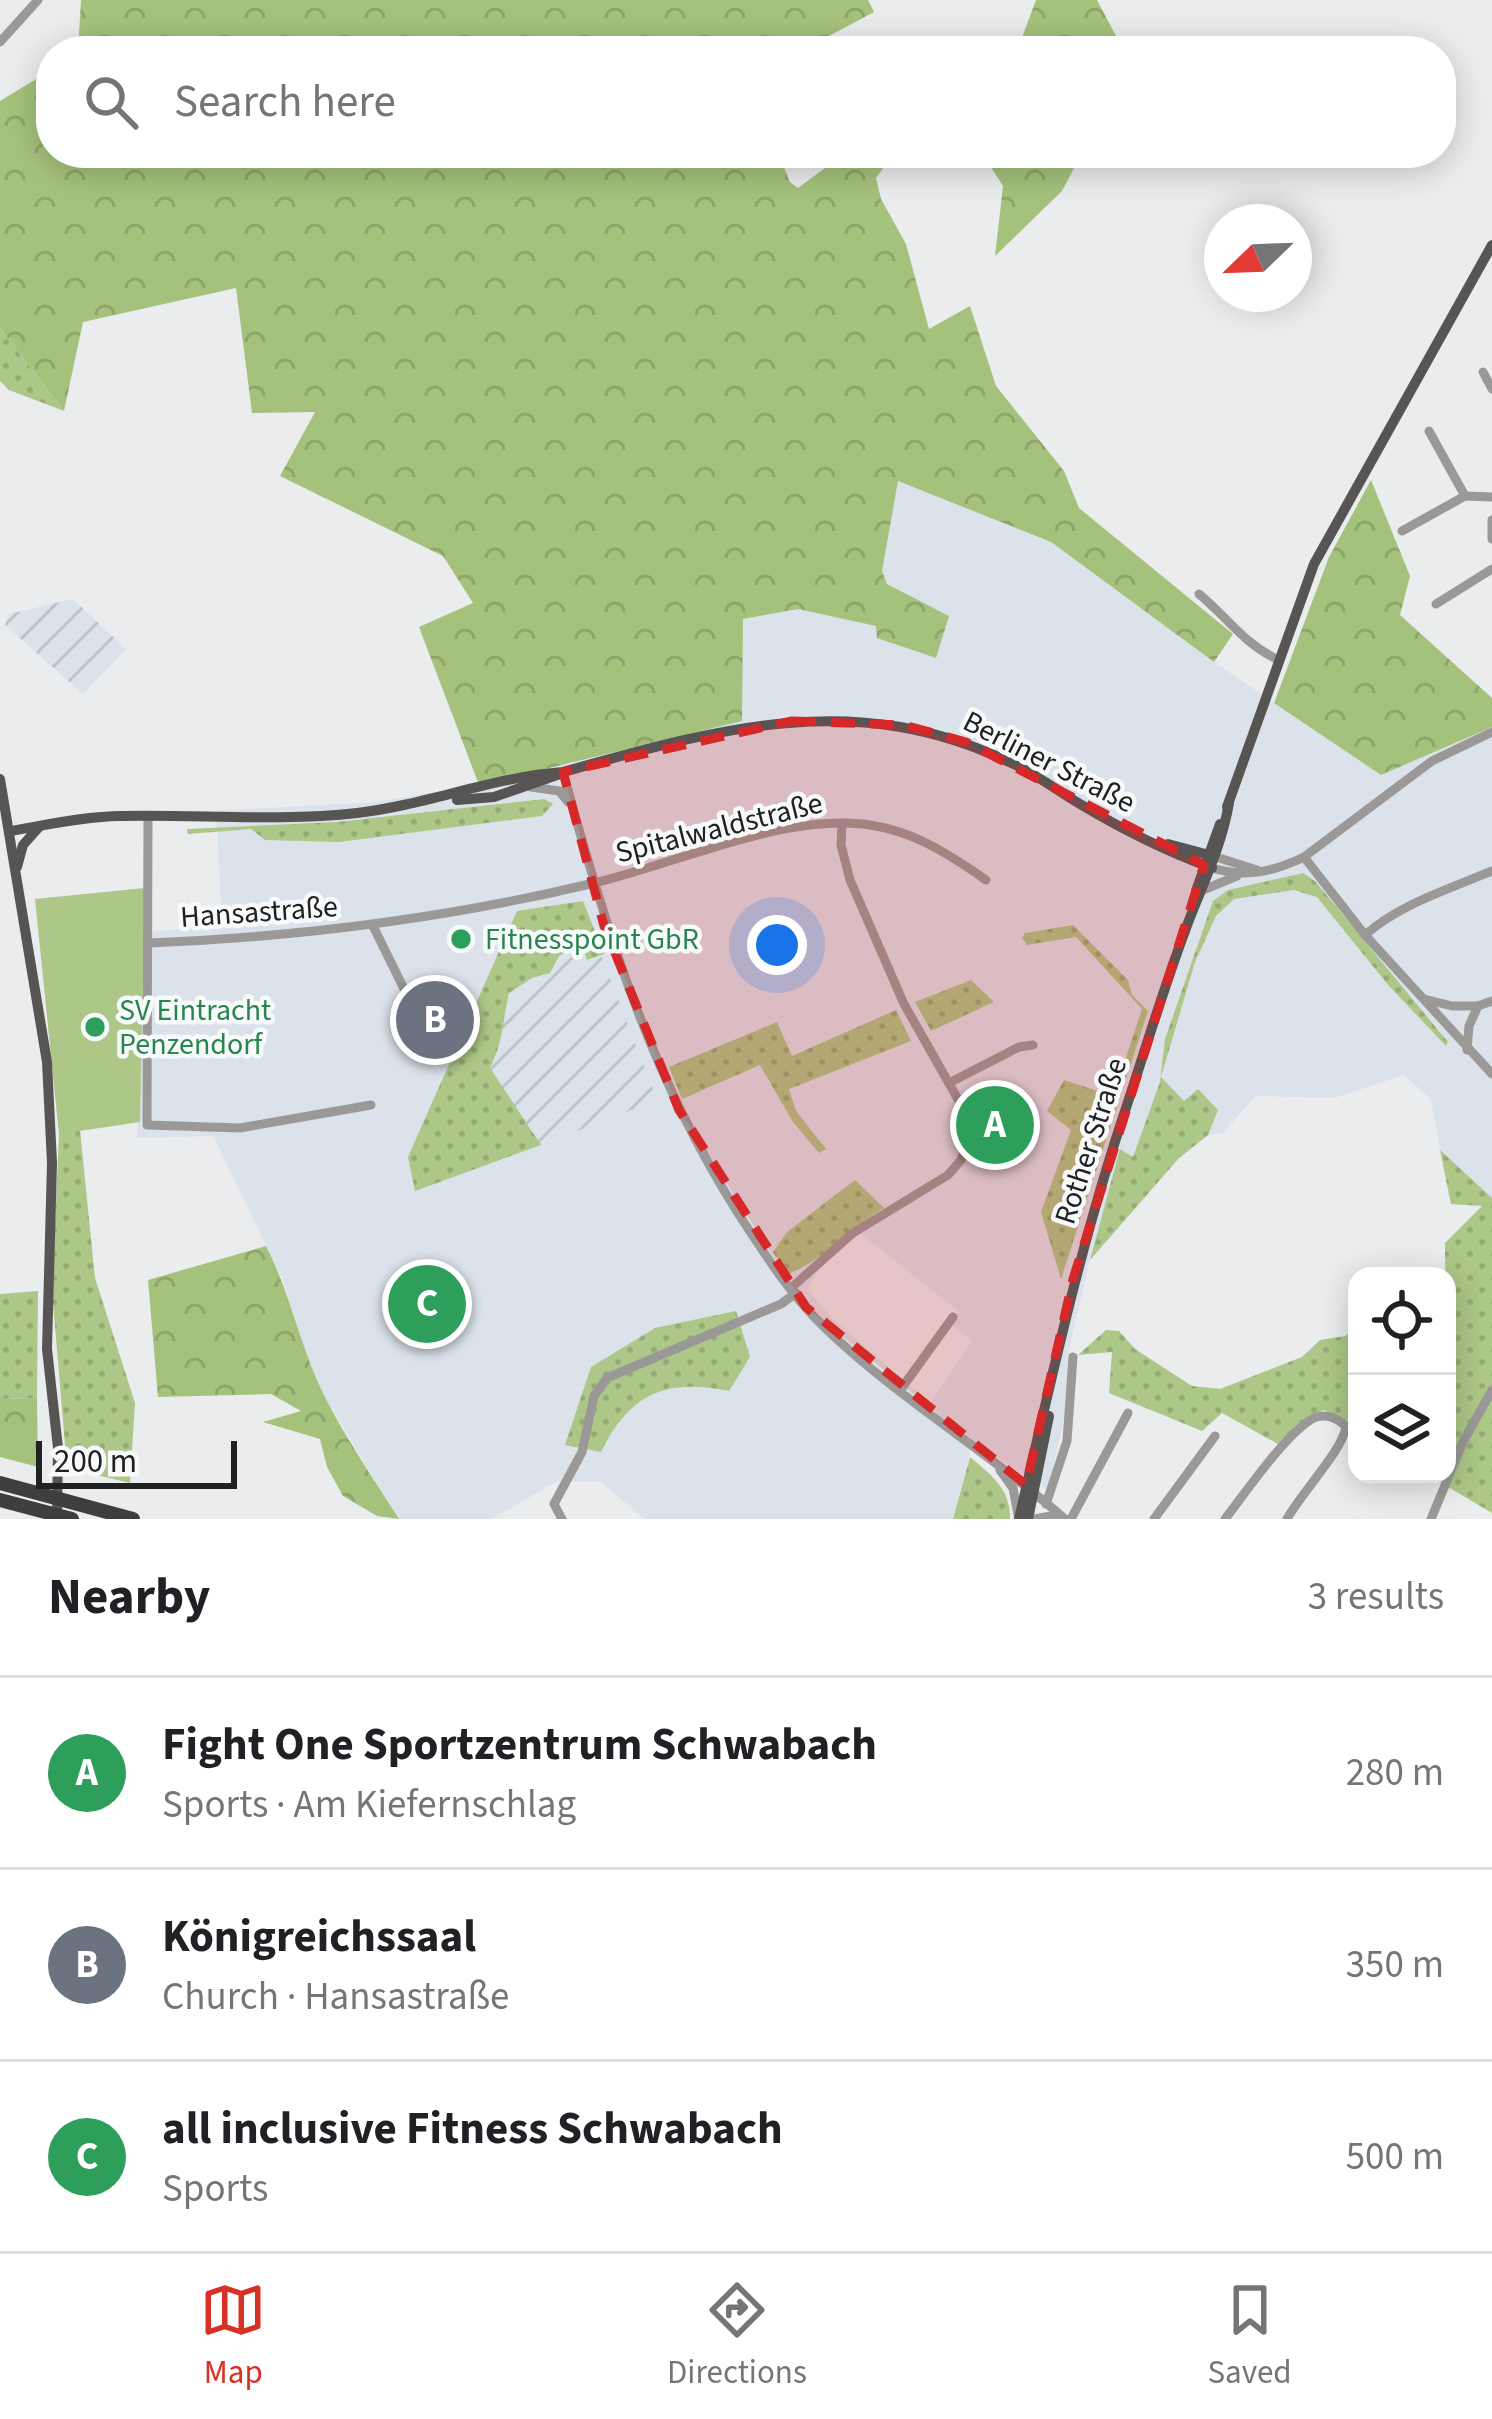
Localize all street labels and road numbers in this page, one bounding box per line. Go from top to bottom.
street label: Berliner Straße [955,700,1143,824]
street label: Spitalwaldstraße [611,781,827,875]
street label: Hansastraße [179,885,339,939]
street label: Rother Straße [1044,1052,1138,1230]

